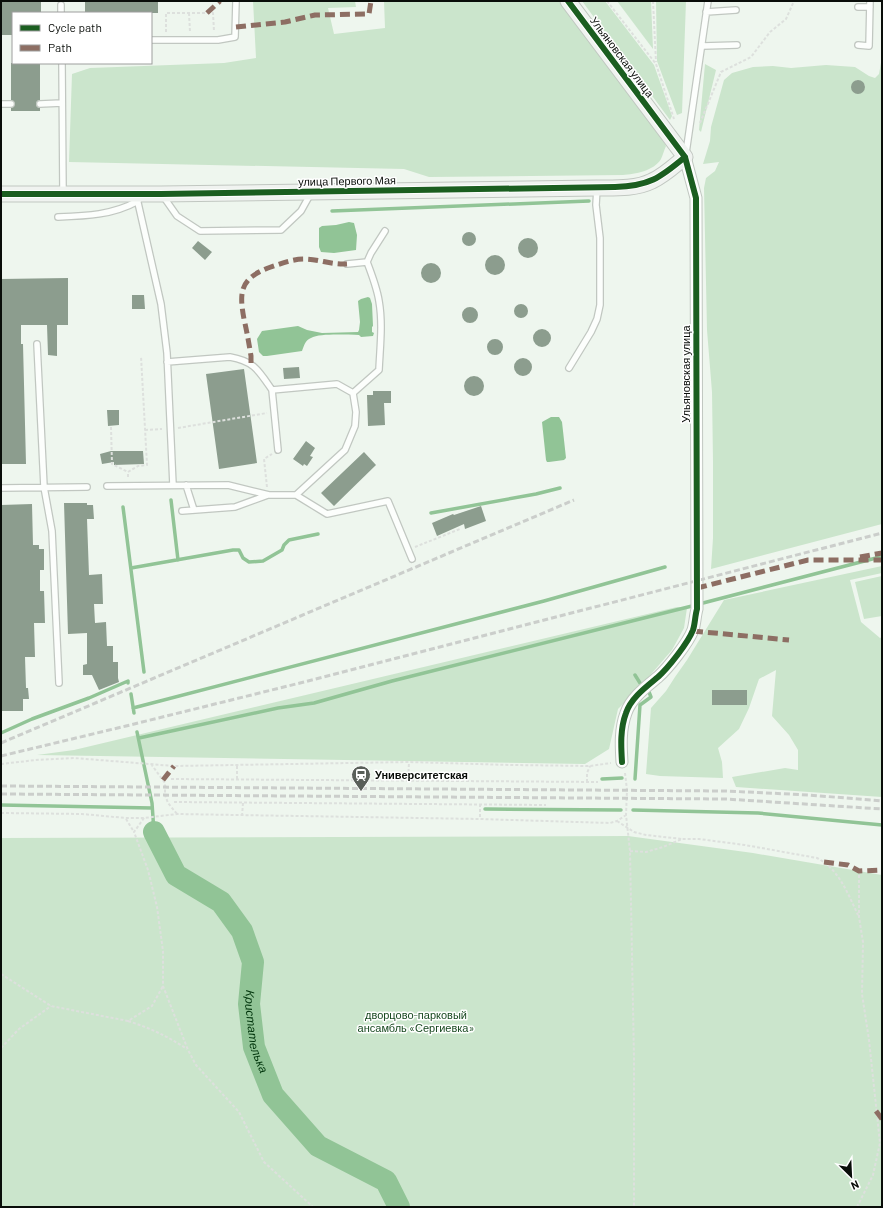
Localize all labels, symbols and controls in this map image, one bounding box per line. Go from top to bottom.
legend [12,12,152,64]
street label: Ульяновская улица [588,14,657,100]
text: Cycle path [48,20,102,34]
text: Path [48,40,72,54]
street label: улица Первого Мая [298,173,396,188]
street label: Ульяновская улица [679,324,692,423]
station icon: Университетская [350,764,372,792]
place label: Университетская [375,768,468,781]
water label: Кристателька [242,989,272,1075]
park label: дворцово-парковый ансамбль «Сергиевка» [358,1008,474,1034]
north arrow [831,1156,871,1196]
text: N [849,1178,861,1193]

